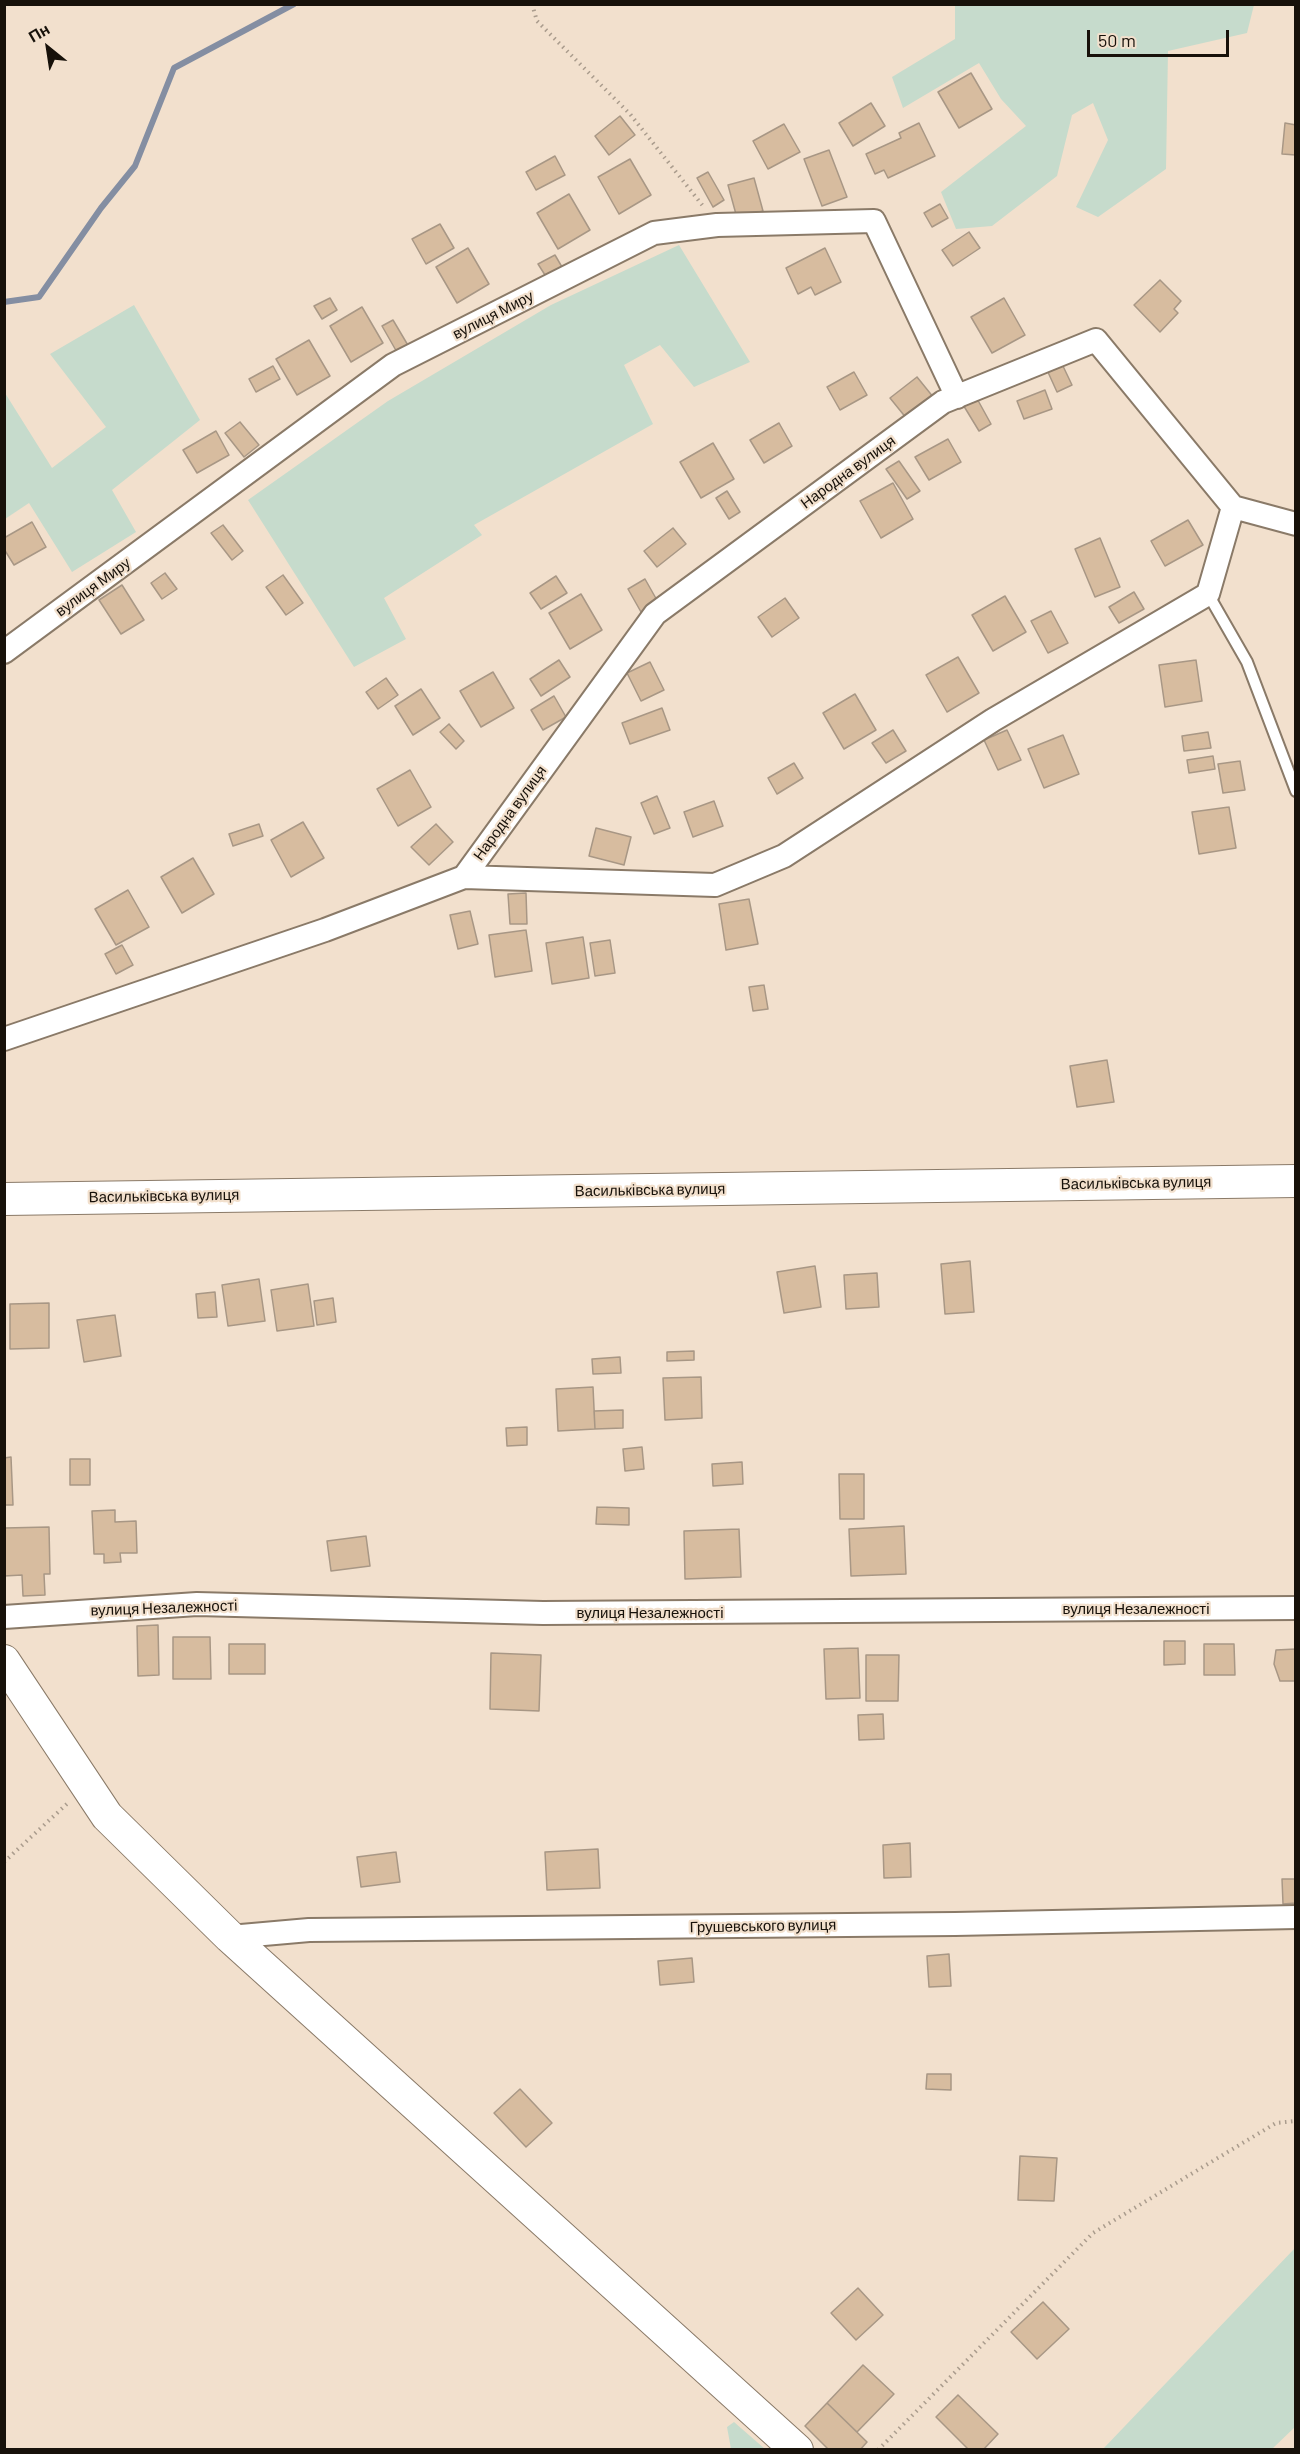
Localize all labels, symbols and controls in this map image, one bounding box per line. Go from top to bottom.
north arrow [18,18,78,78]
text: Пн [25,18,53,46]
scale bar [1090,18,1232,56]
text: 50 m [1098,29,1136,51]
street label: вулиця Миру [450,287,536,343]
street label: Народна вулиця [797,432,899,512]
street label: вулиця Миру [52,554,134,620]
street label: Народна вулиця [470,762,550,864]
street label: Васильківська вулиця [1061,1173,1211,1193]
street label: Васильківська вулиця [575,1180,725,1200]
street label: Васильківська вулиця [89,1186,239,1206]
street label: вулиця Незалежності [90,1596,238,1620]
street label: вулиця Незалежності [1062,1600,1210,1618]
street label: вулиця Незалежності [576,1604,724,1622]
street label: Грушевського вулиця [690,1916,836,1936]

